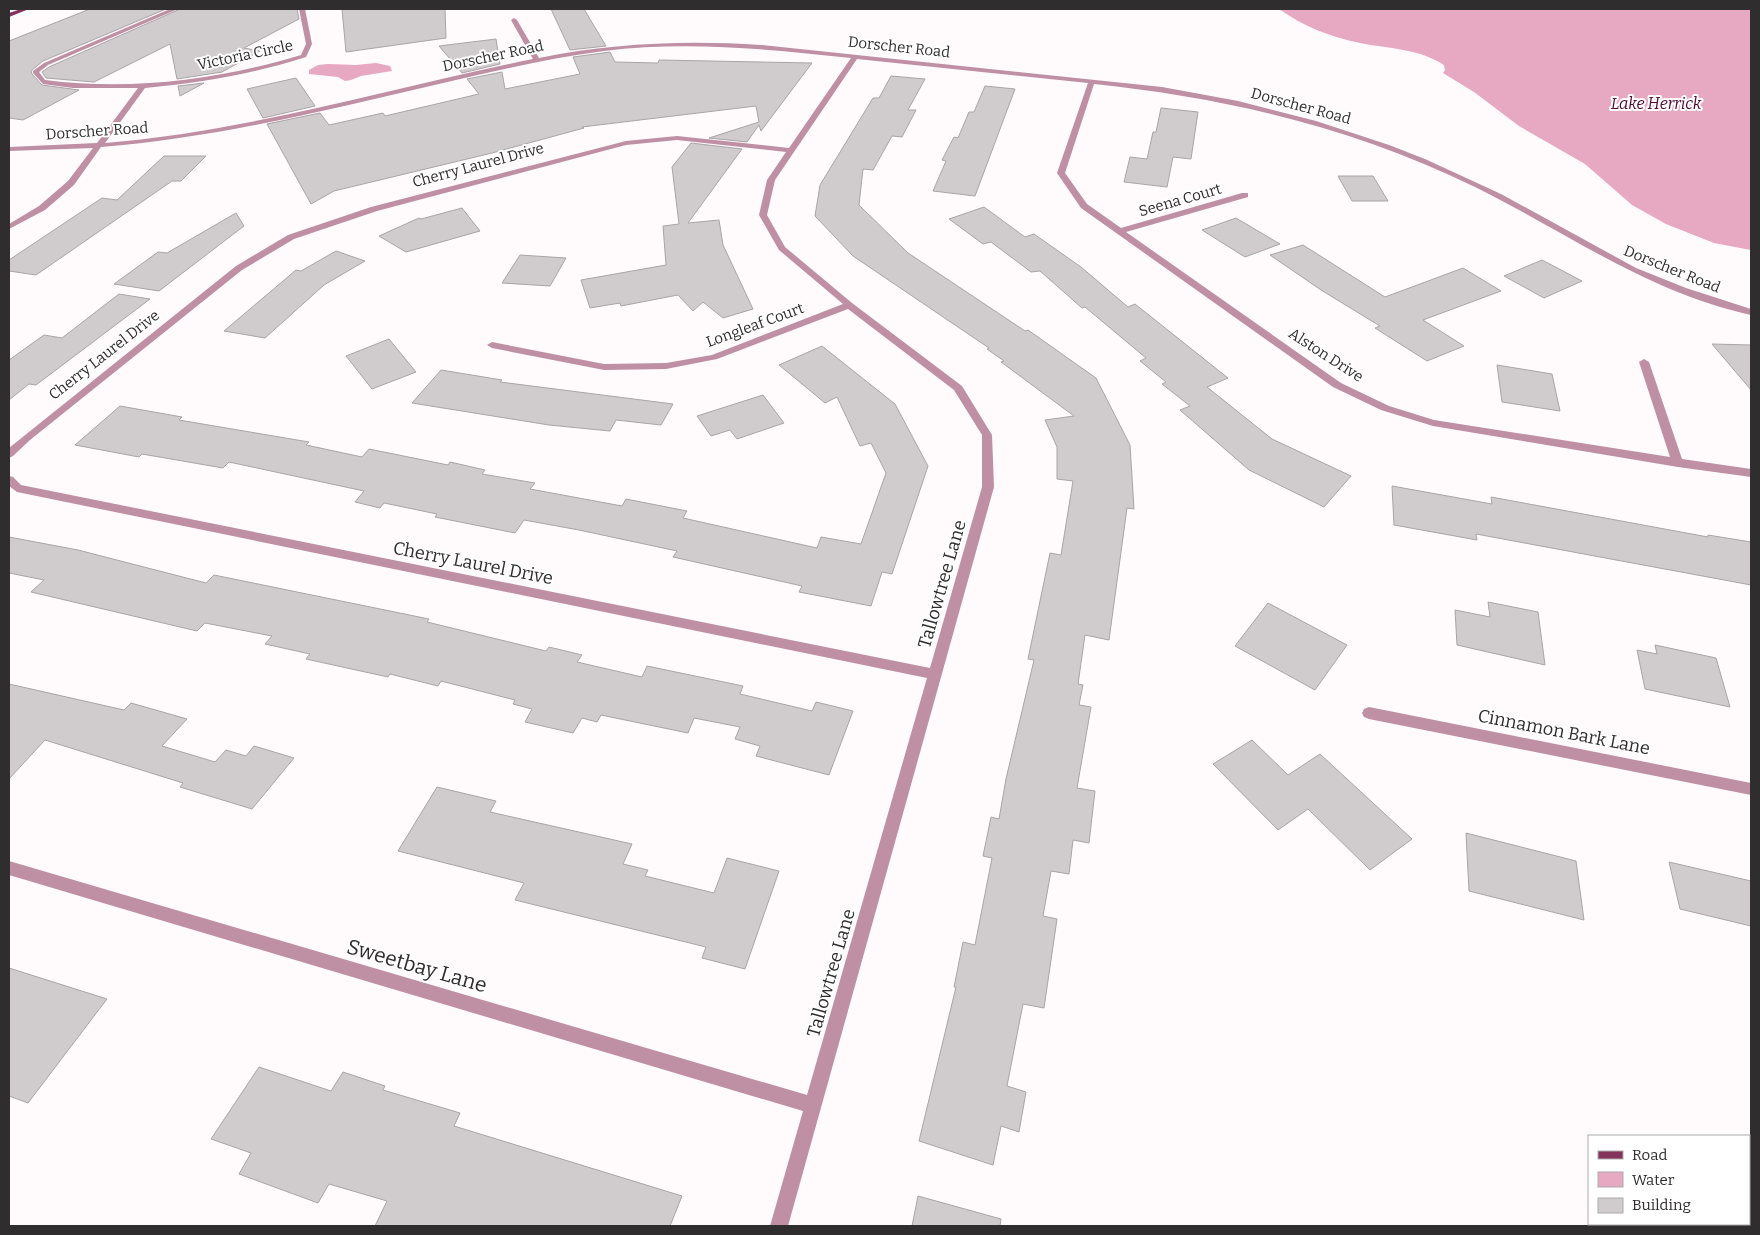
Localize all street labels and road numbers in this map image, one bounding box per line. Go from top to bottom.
street label: Dorscher Road [847,33,951,61]
street label: Victoria Circle [195,36,295,74]
street label: Dorscher Road [441,36,545,75]
street label: Dorscher Road [1249,84,1353,128]
street label: Dorscher Road [45,118,149,144]
street label: Cherry Laurel Drive [410,139,546,191]
street label: Seena Court [1137,179,1224,220]
street label: Dorscher Road [1621,241,1723,297]
street label: Longleaf Court [704,299,807,351]
street label: Cherry Laurel Drive [45,306,163,404]
street label: Alston Drive [1285,324,1367,386]
street label: Tallowtree Lane [913,517,971,651]
street label: Cherry Laurel Drive [391,537,555,589]
street label: Cinnamon Bark Lane [1476,705,1652,759]
street label: Tallowtree Lane [802,906,860,1040]
street label: Sweetbay Lane [344,934,490,998]

